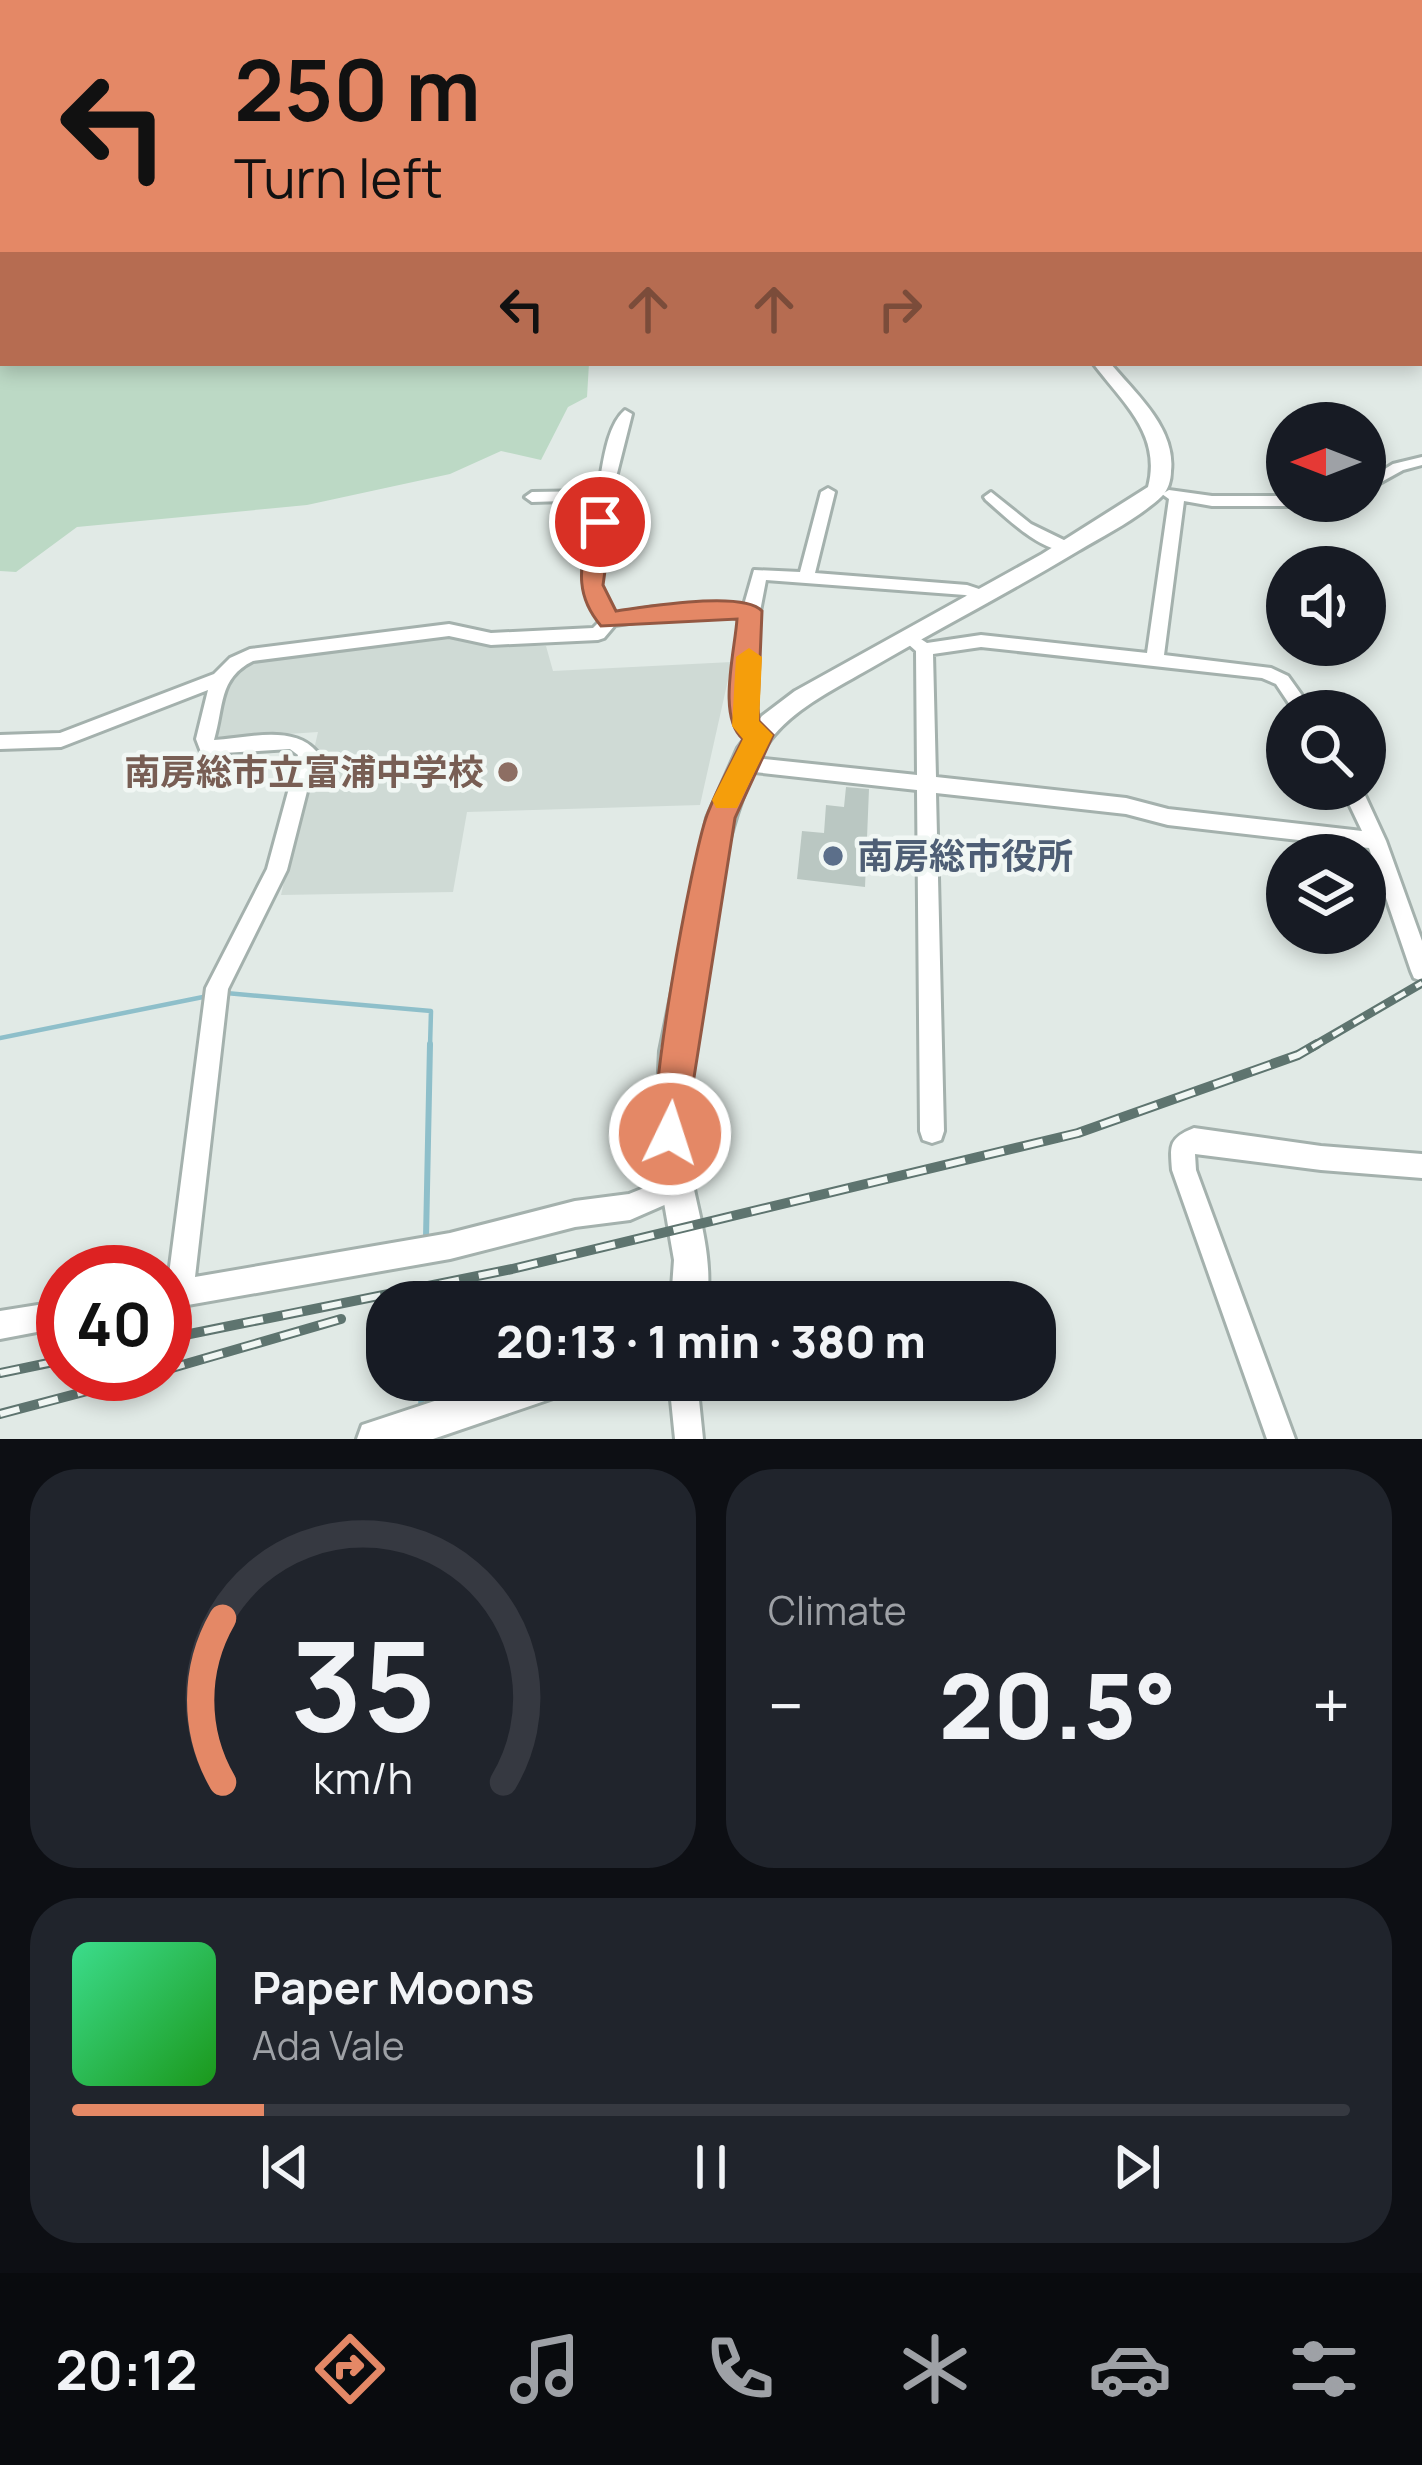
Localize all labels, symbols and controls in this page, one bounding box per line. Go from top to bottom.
text: 250 m [234,31,481,146]
icon: left [36,48,192,204]
text: Turn left [234,140,443,214]
icon: left [489,276,555,342]
icon: ahead [615,276,681,342]
icon: ahead [741,276,807,342]
icon: right [867,276,933,342]
north arrow [1266,402,1386,522]
map controls [1266,402,1386,954]
pin [549,471,651,573]
icon: arrive [567,489,633,555]
button: sound [1266,546,1386,666]
button: search [1266,690,1386,810]
place label: 南房総市立富浦中学校 [124,747,484,796]
marker: 南房総市立富浦中学校 [495,759,521,785]
place label: 南房総市役所 [857,831,1073,880]
button: layers [1266,834,1386,954]
marker: 南房総市役所 [820,843,846,869]
position arrow [607,1071,733,1197]
speed limit sign: 40 [36,1245,192,1401]
text: 20:13 · 1 min · 380 m [496,1310,926,1372]
text: Climate [768,1583,907,1637]
text: 35 [290,1598,436,1768]
text: 20.5° [939,1643,1176,1766]
text: − [768,1660,804,1750]
text: + [1312,1660,1350,1750]
text: km/h [313,1747,413,1806]
text: Paper Moons [252,1956,534,2018]
text: Ada Vale [252,2018,405,2072]
icon: previous [252,2134,318,2200]
icon: pause [678,2134,744,2200]
icon: next [1104,2134,1170,2200]
icon: directions [308,2327,392,2411]
icon: music [503,2327,587,2411]
icon: phone [698,2327,782,2411]
icon: climate [893,2327,977,2411]
icon: car [1088,2327,1172,2411]
icon: filters [1282,2327,1366,2411]
text: 20:12 [55,2332,197,2406]

